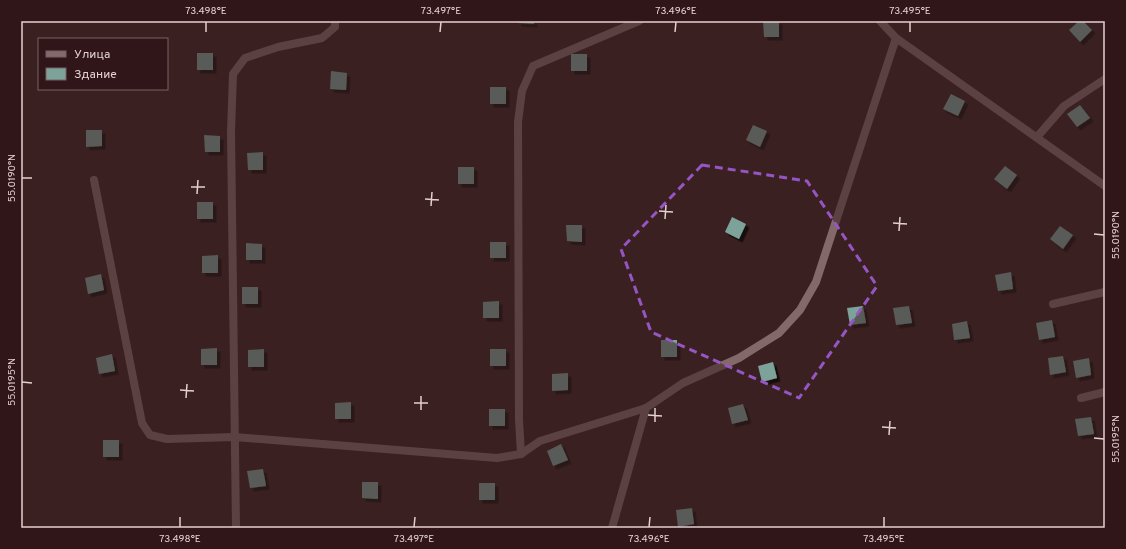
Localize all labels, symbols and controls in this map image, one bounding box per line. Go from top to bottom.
text: 73.498°E [185,5,227,18]
text: 73.497°E [421,5,461,18]
text: 73.496°E [655,5,697,18]
text: 73.495°E [889,5,931,18]
legend [38,38,168,90]
text: Улица [74,47,110,63]
text: Здание [74,67,117,83]
text: 55.0190°N [6,154,19,202]
text: 55.0190°N [1110,211,1123,259]
text: 55.0195°N [6,358,19,406]
text: 55.0195°N [1110,415,1123,463]
text: 73.498°E [159,533,201,546]
text: 73.497°E [394,533,434,546]
text: 73.496°E [628,533,670,546]
text: 73.495°E [863,533,905,546]

